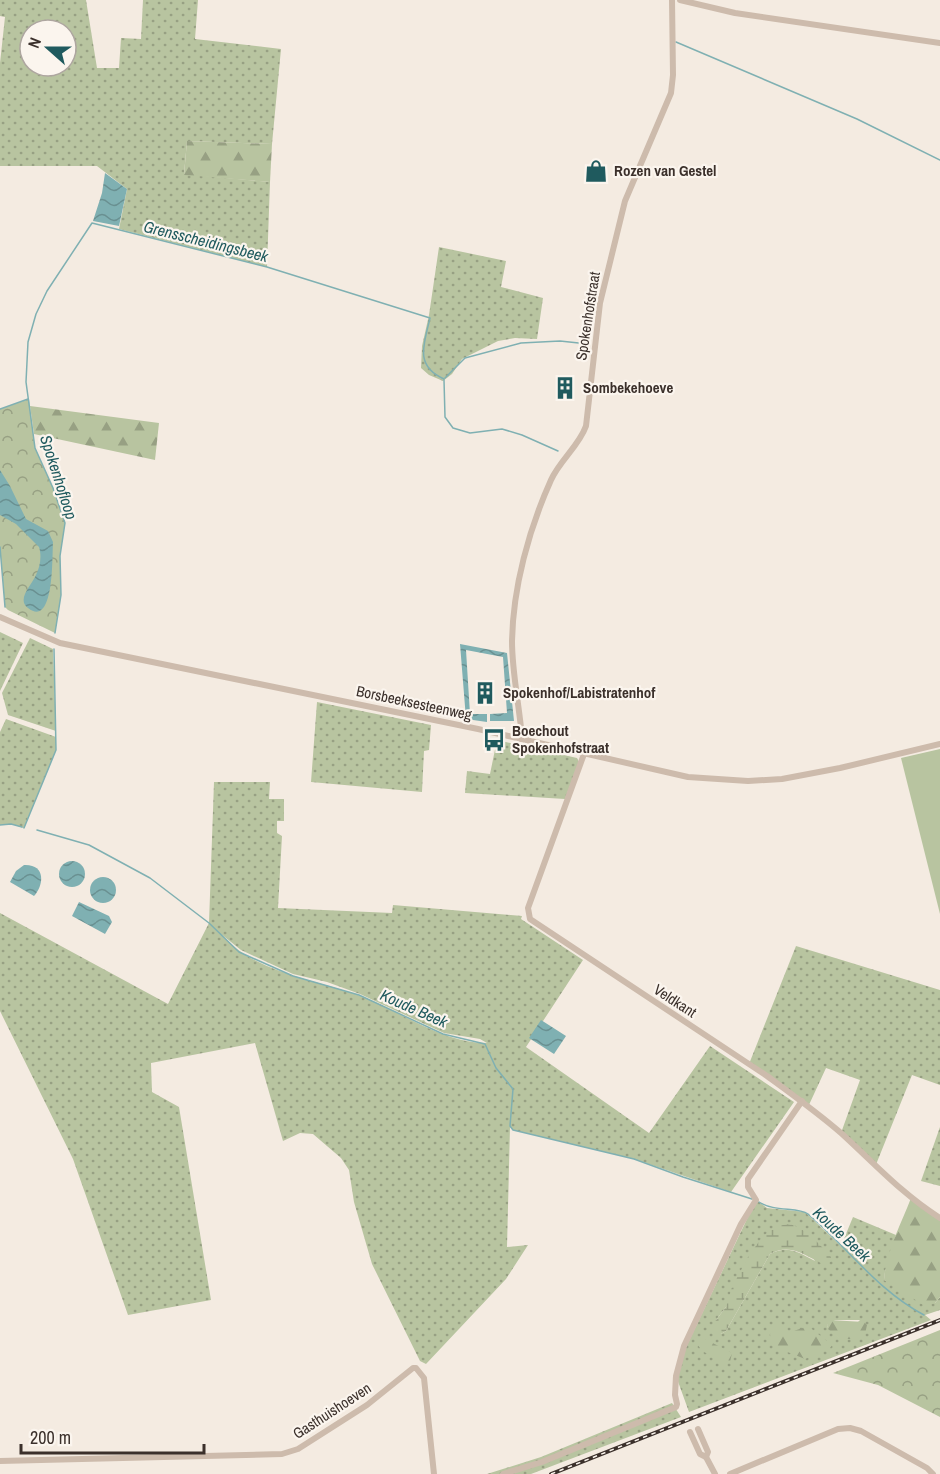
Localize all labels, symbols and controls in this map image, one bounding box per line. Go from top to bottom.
north arrow [18,18,78,78]
text: N [22,34,46,51]
shop icon: Rozen van Gestel [583,158,609,184]
place label: Rozen van Gestel [614,160,717,181]
water label: Grensscheidingsbeek [141,215,271,267]
street label: Spokenhofstraat [570,269,605,362]
building icon: Sombekehoeve [552,375,578,401]
place label: Sombekehoeve [583,377,673,398]
water label: Spokenhofloop [35,432,83,522]
street label: Borsbeeksesteenweg [354,680,474,725]
building icon: Spokenhof/Labistratenhof [472,680,498,706]
place label: Spokenhof/Labistratenhof [503,682,656,703]
place label: Boechout Spokenhofstraat [512,720,609,758]
bus stop icon: Boechout Spokenhofstraat [481,727,507,753]
street label: Veldkant [650,979,701,1023]
water label: Koude Beek [377,983,452,1033]
water label: Koude Beek [808,1202,876,1267]
street label: Gasthuishoeven [288,1377,375,1444]
scale bar [21,1417,204,1455]
text: 200 m [30,1425,71,1450]

